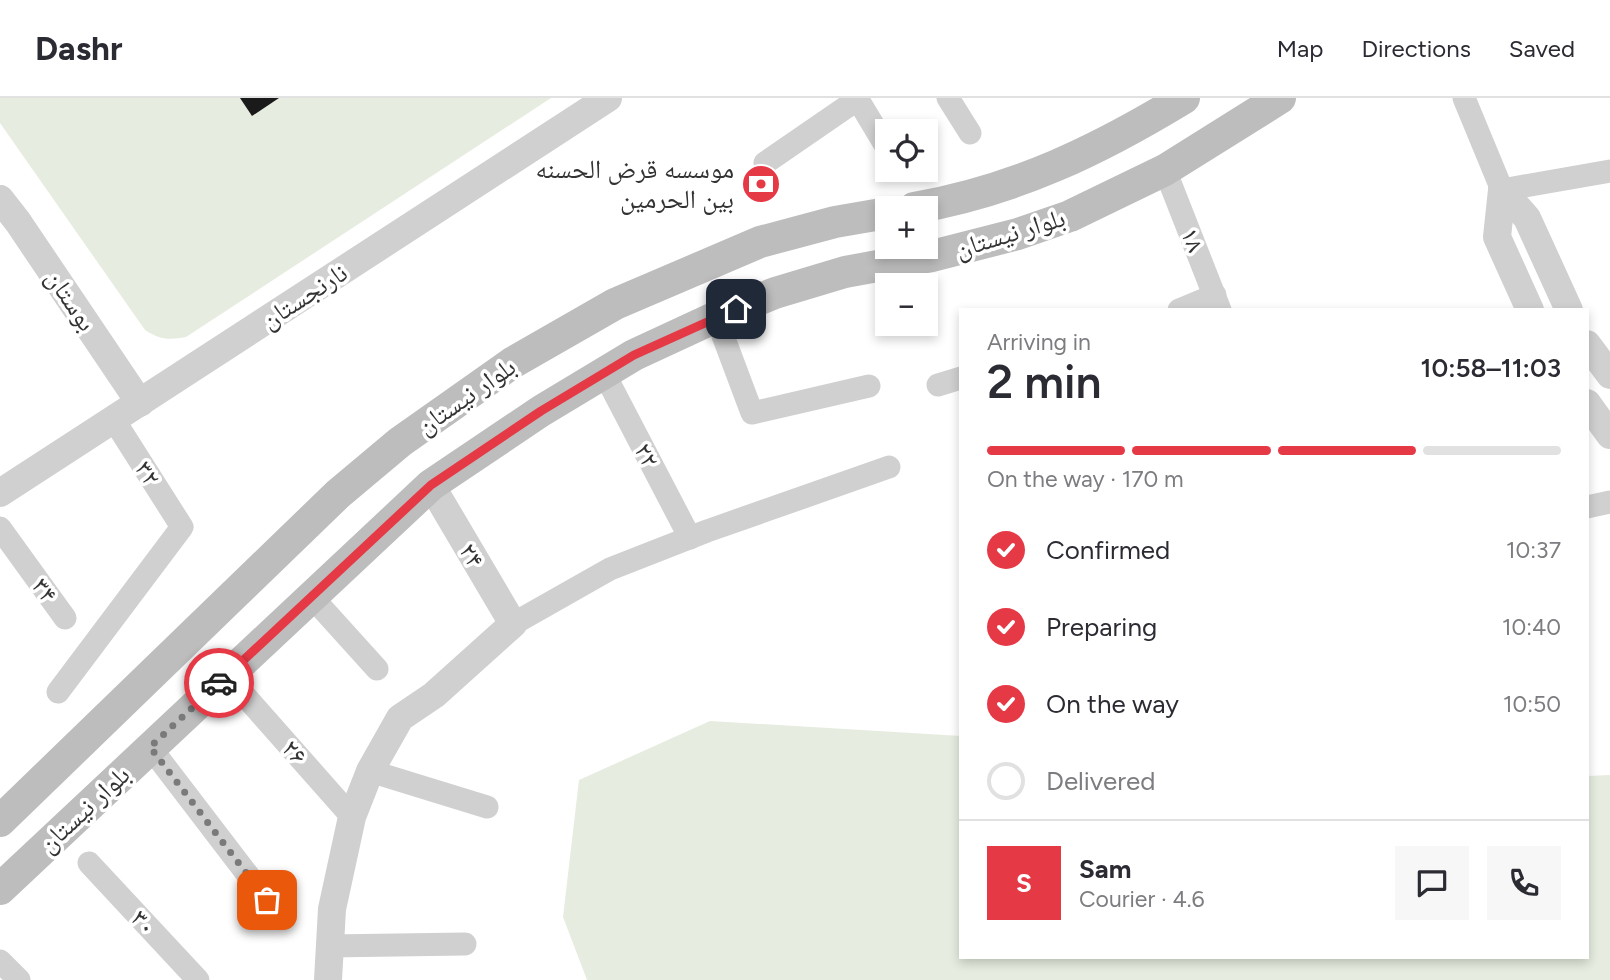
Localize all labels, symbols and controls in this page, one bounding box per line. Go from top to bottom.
text: Dashr [35,29,122,68]
text: Map [1277,34,1323,63]
text: Directions [1361,34,1471,63]
text: Saved [1509,34,1575,63]
map controls [875,119,938,336]
button: locate [875,119,938,182]
place label: موسسه قرض الحسنه بین الحرمین [536,153,734,215]
bank icon: موسسه قرض الحسنه بین الحرمین [740,163,782,205]
button: + [875,196,938,259]
street label: بلوار نیستان [951,201,1069,265]
street label: ۱۸ [1174,223,1212,257]
street label: نارنجستان [255,256,353,336]
street label: بوستان [39,263,103,337]
button: − [875,273,938,336]
pin [706,279,766,339]
icon: home [717,290,755,328]
text: Arriving in [987,328,1091,356]
street label: بلوار نیستان [410,350,522,442]
text: 10:58–11:03 [1421,352,1561,384]
text: 2 min [987,354,1102,410]
street label: ۲۲ [627,437,667,473]
street label: ۳۲ [128,454,168,492]
text: On the way · 170 m [987,465,1184,493]
icon: check [987,531,1025,569]
text: Confirmed [1046,534,1170,566]
text: 10:37 [1506,536,1561,564]
street label: ۲۴ [452,537,492,573]
street label: ۳۴ [25,571,65,609]
icon: check [987,608,1025,646]
text: Preparing [1046,611,1157,643]
text: 10:40 [1502,613,1561,641]
courier [184,648,254,718]
icon: car [200,664,238,702]
icon: check [987,685,1025,723]
text: On the way [1046,688,1179,720]
text: 10:50 [1503,690,1561,718]
street label: ۲۶ [275,733,315,771]
street label: بلوار نیستان [32,759,136,859]
text: Delivered [1046,765,1155,797]
button: chat [1395,846,1469,920]
button: phone [1487,846,1561,920]
text: Sam [1079,853,1131,885]
text: S [1016,867,1032,899]
pin [237,870,297,930]
icon: bag [248,881,286,919]
text: Courier · 4.6 [1079,885,1205,913]
street label: ۳۰ [124,903,164,941]

